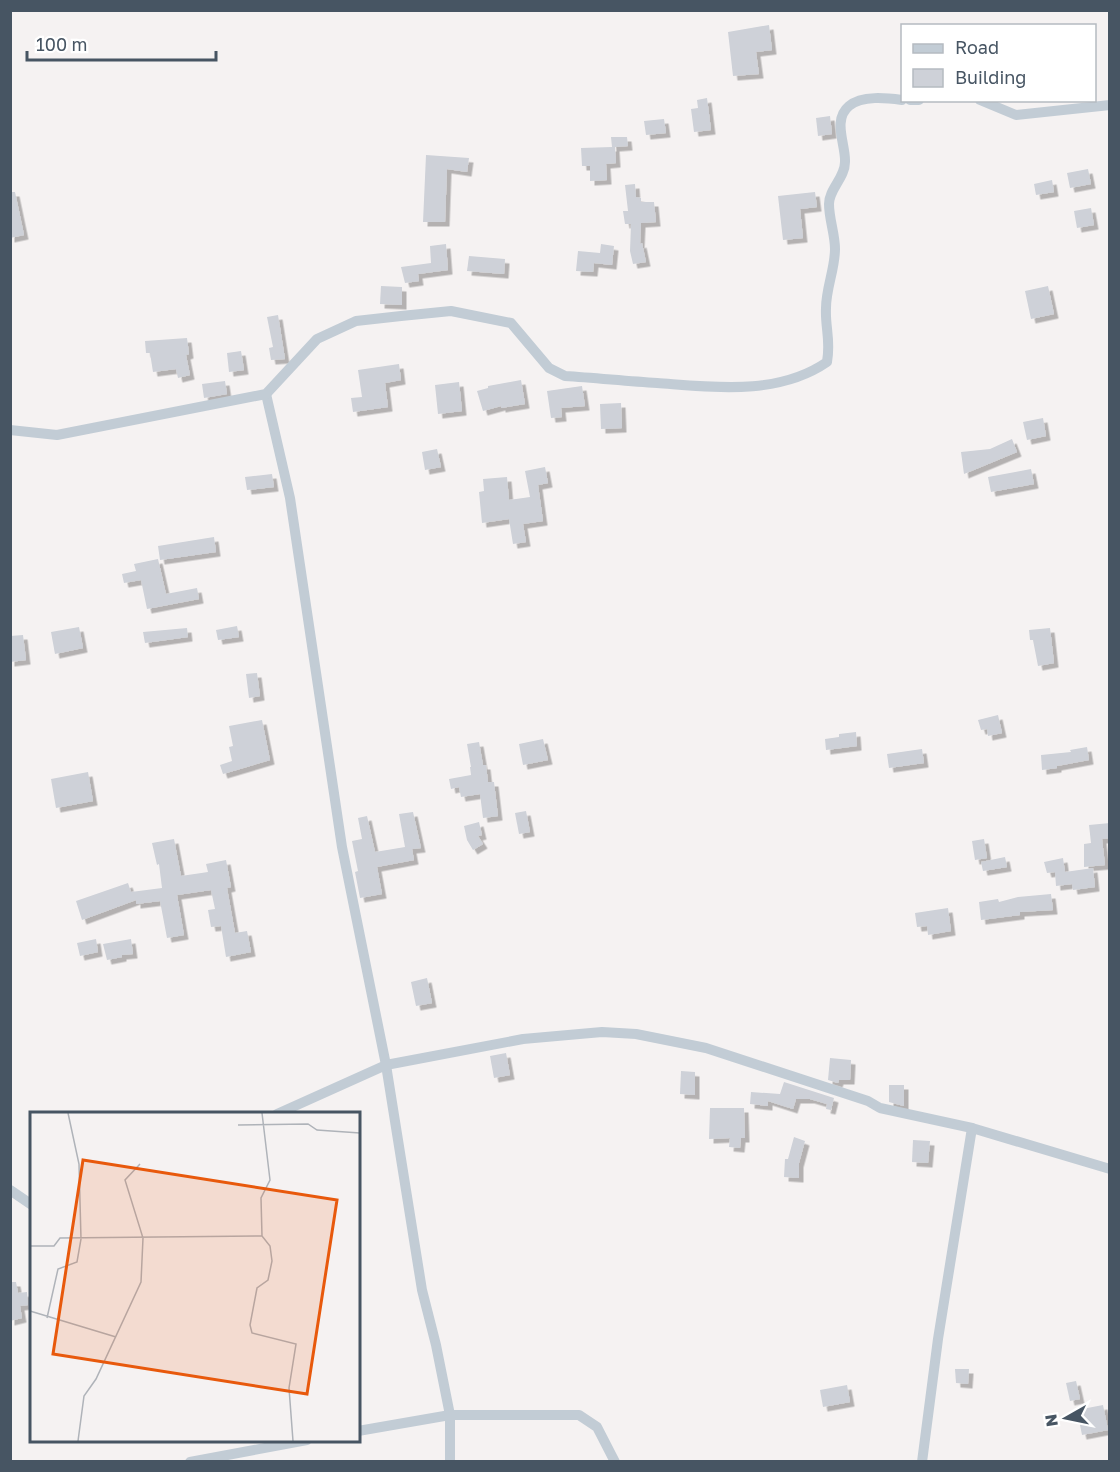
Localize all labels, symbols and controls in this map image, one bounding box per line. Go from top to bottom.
scale bar [27,24,216,62]
legend [901,24,1096,102]
text: 100 m [36,33,87,55]
text: Road [955,36,999,58]
text: Building [955,66,1026,88]
inset map [30,1112,360,1442]
north arrow [1036,1388,1096,1448]
text: N [1040,1413,1062,1428]

